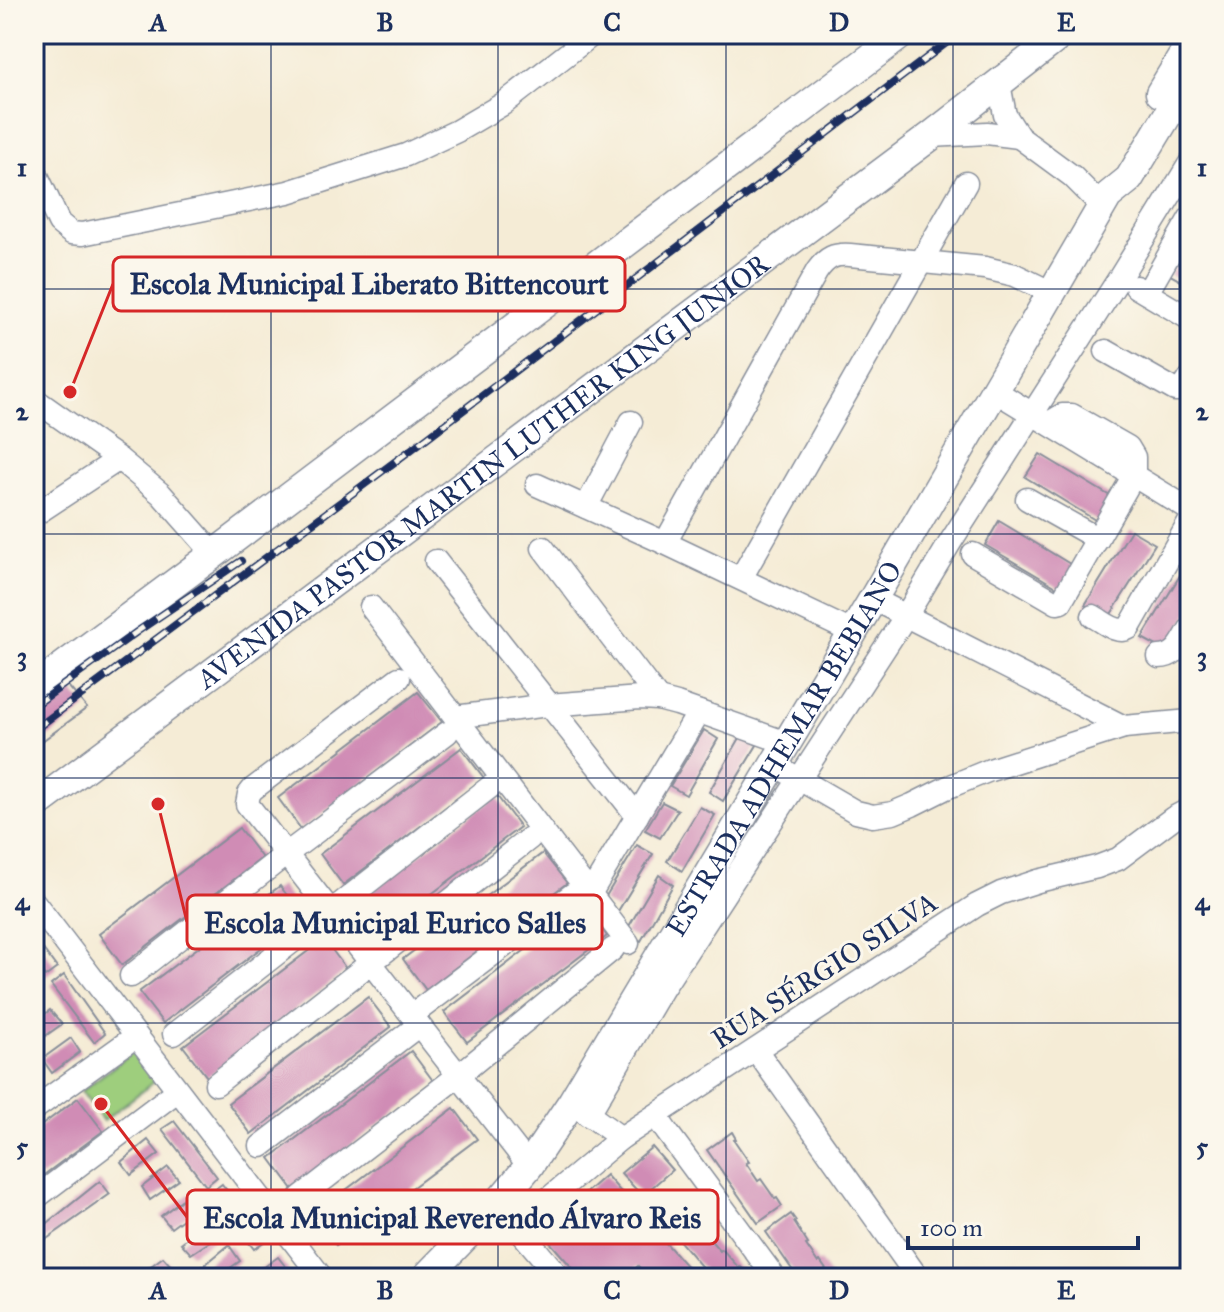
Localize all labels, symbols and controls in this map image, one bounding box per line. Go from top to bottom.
text: A [147,6,167,38]
text: B [376,6,394,38]
text: C [603,6,621,38]
text: D [829,6,849,38]
text: E [1057,6,1076,38]
text: 1 [17,151,27,183]
text: 1 [1197,151,1207,183]
street label: AVENIDA PASTOR MARTIN LUTHER KING JUNIOR [189,245,777,697]
callout: Escola Municipal Liberato Bittencourt [113,257,625,311]
text: Escola Municipal Liberato Bittencourt [129,266,609,302]
text: 2 [16,395,30,427]
text: 2 [1196,395,1210,427]
street label: ESTRADA ADHEMAR BEBIANO [658,555,909,943]
text: 3 [17,640,27,672]
text: 3 [1197,640,1207,672]
street label: RUA SÉRGIO SILVA [705,884,944,1057]
text: 4 [15,885,31,917]
text: 4 [1195,885,1211,917]
callout: Escola Municipal Eurico Salles [187,895,602,949]
text: Escola Municipal Eurico Salles [204,905,586,941]
text: 5 [16,1130,29,1162]
text: 5 [1196,1130,1209,1162]
callout: Escola Municipal Reverendo Álvaro Reis [187,1190,718,1244]
text: Escola Municipal Reverendo Álvaro Reis [203,1199,701,1236]
scale bar [908,1200,1138,1250]
text: 100 m [920,1213,983,1243]
text: A [147,1274,167,1306]
text: B [376,1274,394,1306]
text: C [603,1274,621,1306]
text: D [829,1274,849,1306]
text: E [1057,1274,1076,1306]

